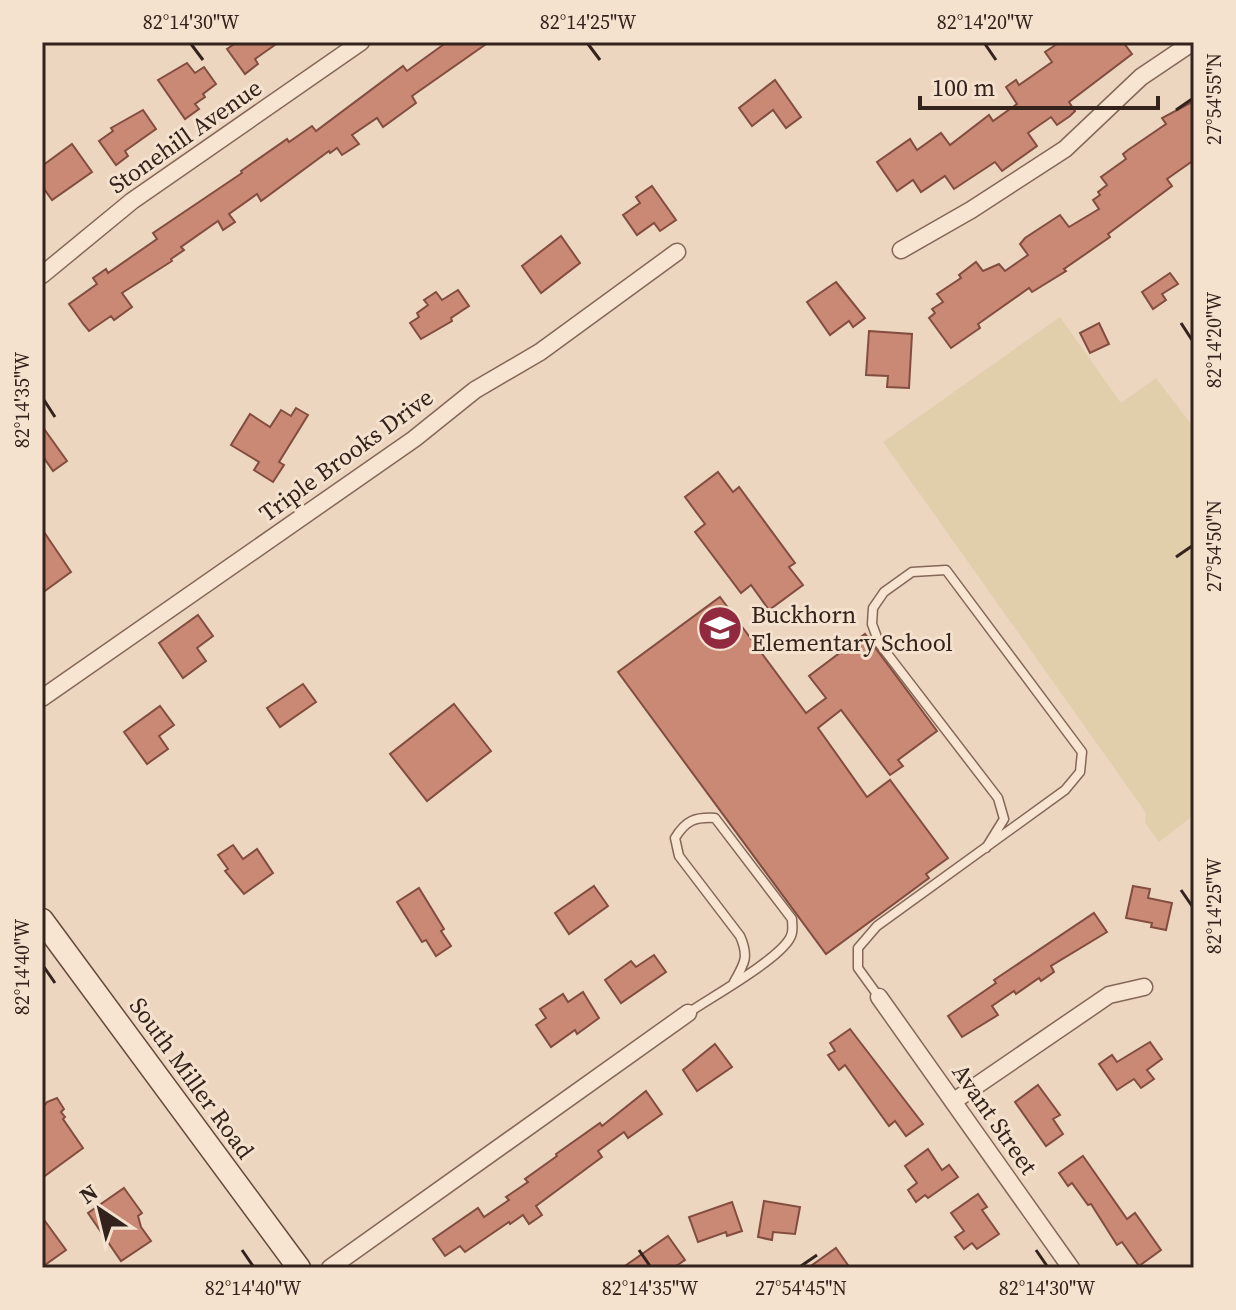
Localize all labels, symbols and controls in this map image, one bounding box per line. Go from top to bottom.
text: 82°14'30"W [143,8,240,36]
text: 82°14'25"W [540,8,637,36]
text: 82°14'20"W [937,8,1034,36]
text: 27°54'55"N [1200,53,1228,145]
scale bar [920,60,1158,110]
street label: Stonehill Avenue [102,71,268,201]
text: 100 m [932,71,995,104]
text: 82°14'20"W [1200,291,1228,388]
text: 82°14'35"W [8,351,36,448]
street label: Triple Brooks Drive [252,381,440,529]
text: 27°54'50"N [1200,500,1228,592]
place label: Buckhorn Elementary School [751,598,953,659]
school or university icon: Buckhorn Elementary School [696,604,744,652]
text: 82°14'25"W [1200,857,1228,954]
text: 82°14'40"W [8,918,36,1015]
street label: South Miller Road [122,990,262,1166]
street label: Avant Street [945,1057,1045,1181]
north arrow [60,1170,140,1250]
text: N [73,1177,104,1211]
text: 82°14'40"W [205,1274,302,1302]
text: 82°14'35"W [602,1274,699,1302]
text: 27°54'45"N [755,1274,847,1302]
text: 82°14'30"W [999,1274,1096,1302]

